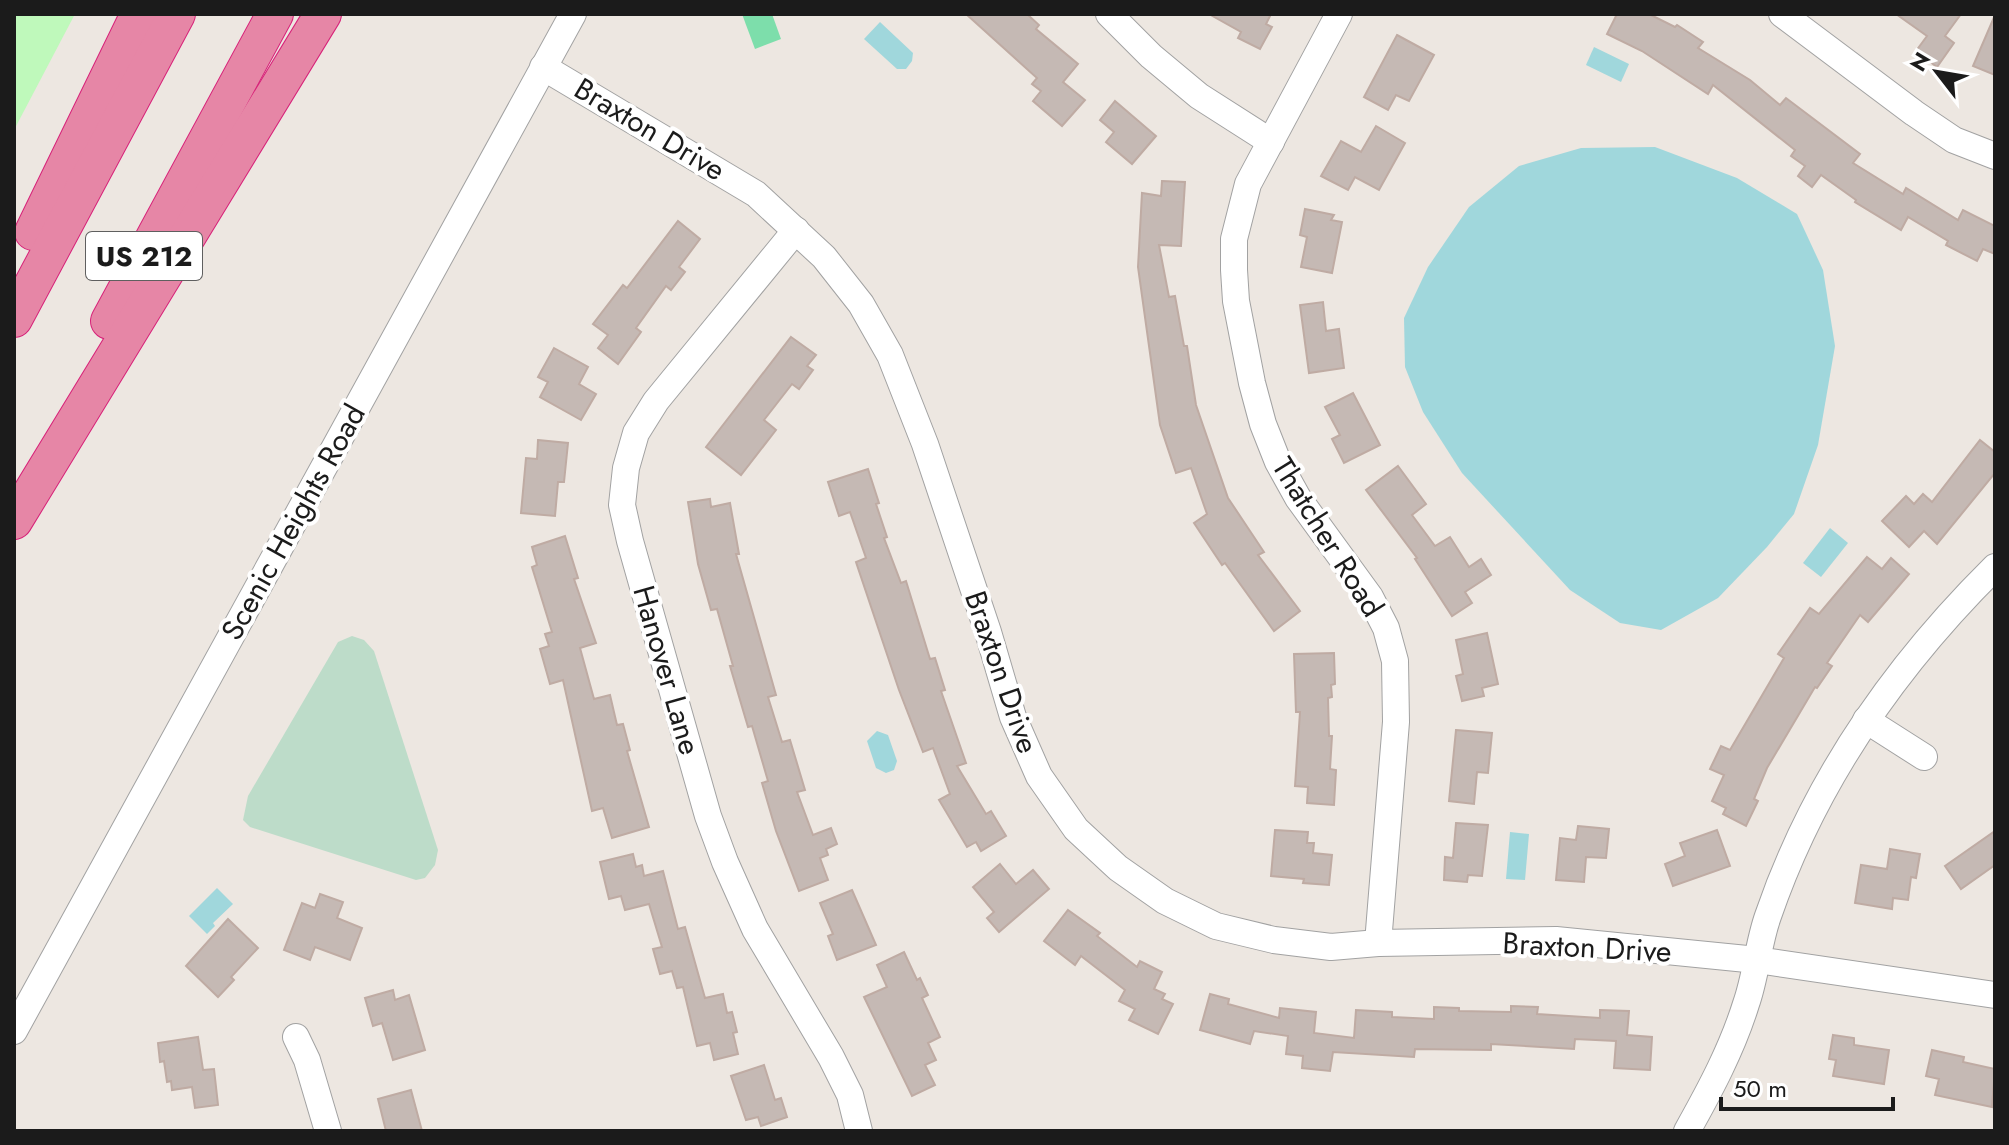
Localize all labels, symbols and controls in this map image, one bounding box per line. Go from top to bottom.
north arrow [1897,32,1977,112]
text: N [1902,46,1938,77]
street label: Braxton Drive [566,67,734,191]
road number: US 212 [86,232,202,280]
street label: Scenic Heights Road [210,396,376,648]
street label: Thatcher Road [1262,449,1394,625]
street label: Hanover Lane [622,580,712,760]
street label: Braxton Drive [954,585,1050,759]
street label: Braxton Drive [1501,921,1673,973]
scale bar [1721,1061,1893,1111]
text: 50 m [1733,1071,1787,1106]

